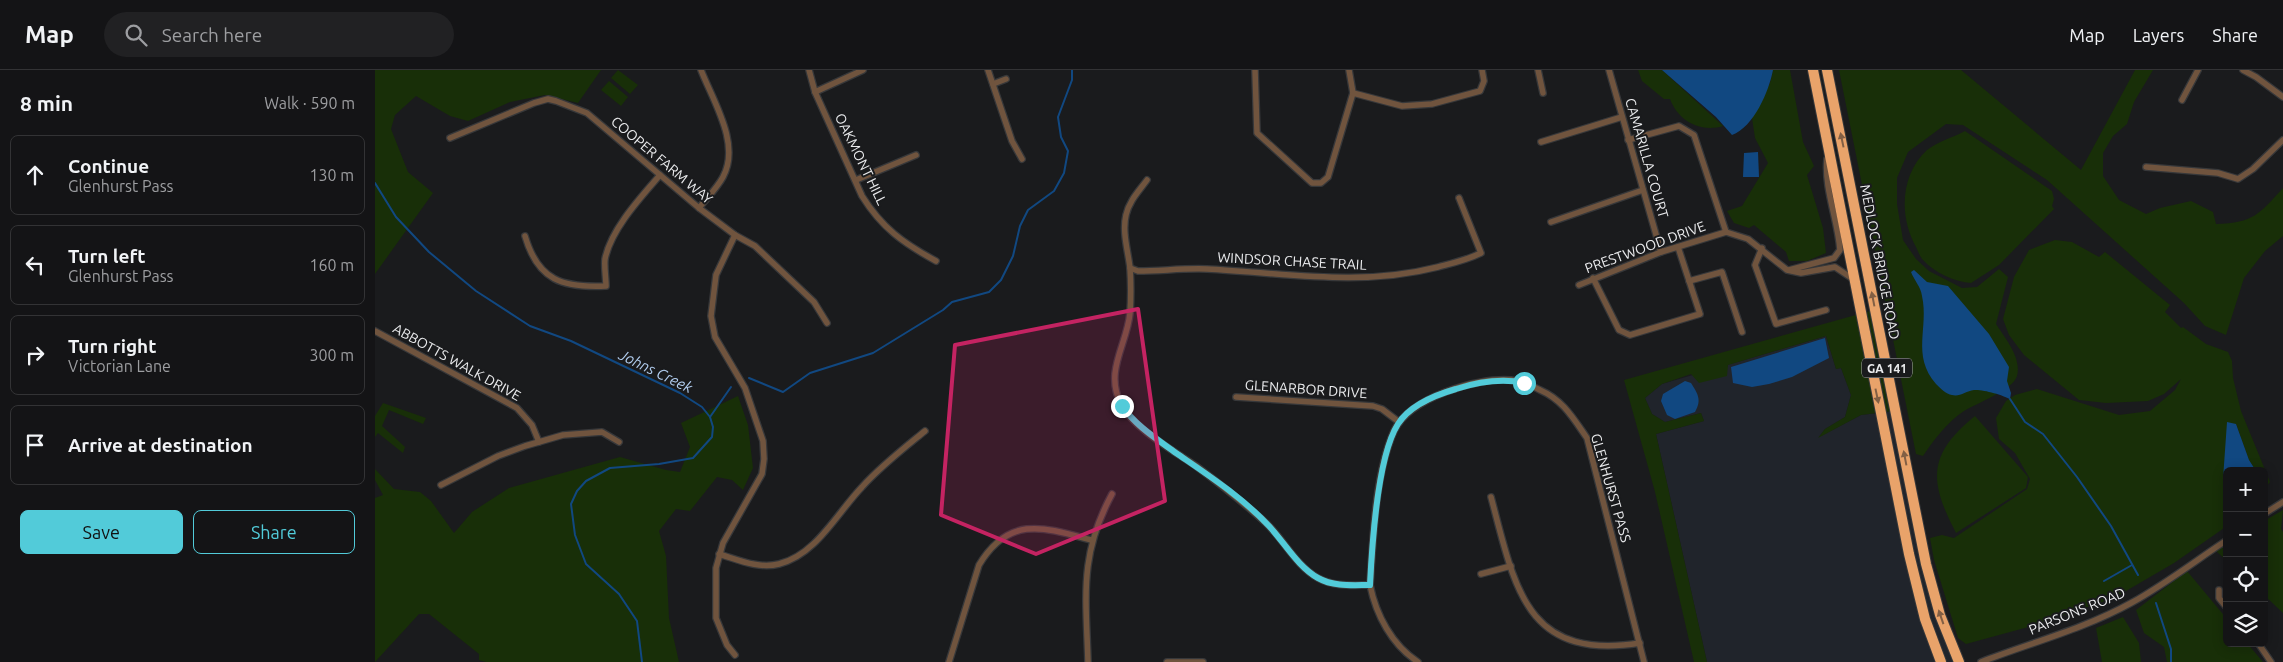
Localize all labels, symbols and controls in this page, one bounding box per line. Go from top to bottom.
search box [104,12,454,57]
text: Map [25,21,74,48]
icon: search [122,21,150,49]
text: Search here [162,24,262,46]
text: Map [2069,25,2105,45]
text: Layers [2133,25,2184,45]
text: Share [2212,25,2258,45]
text: 8 min [20,91,73,115]
text: Walk · 590 m [264,94,355,112]
street label: CAMARILLA COURT [1622,96,1672,220]
street label: OAKMONT HILL [832,111,890,207]
street label: COOPER FARM WAY [608,113,716,207]
one-way arrow [1837,131,1845,147]
text: Continue [68,155,149,177]
icon: ahead [21,161,49,189]
text: 130 m [309,166,354,184]
text: Glenhurst Pass [68,177,174,195]
street label: MEDLOCK BRIDGE ROAD [1857,183,1903,341]
street label: PRESTWOOD DRIVE [1583,218,1708,276]
text: Turn left [68,245,146,267]
street label: WINDSOR CHASE TRAIL [1217,249,1367,273]
icon: left [21,251,49,279]
text: 160 m [309,256,354,274]
text: Glenhurst Pass [68,267,174,285]
one-way arrow [1869,291,1877,307]
street label: ABBOTTS WALK DRIVE [390,320,524,404]
text: Turn right [68,335,156,357]
icon: right [21,341,49,369]
water label: Johns Creek [616,345,696,396]
text: 300 m [309,346,354,364]
text: Victorian Lane [68,357,171,375]
road number: GA 141 [1862,358,1912,378]
route start [1513,372,1536,395]
street label: GLENARBOR DRIVE [1244,377,1368,401]
one-way arrow [1874,388,1882,404]
route end [1111,395,1134,418]
icon: arrive [21,431,49,459]
street label: GLENHURST PASS [1588,432,1634,544]
text: Arrive at destination [68,434,253,456]
one-way arrow [1900,450,1908,466]
map controls [2223,467,2268,647]
button: + [2223,467,2268,512]
button: Save [20,510,183,554]
button: Share [193,510,355,554]
button: − [2223,512,2268,557]
button: locate [2223,557,2268,602]
street label: PARSONS ROAD [2026,584,2128,638]
button: layers [2223,602,2268,647]
one-way arrow [1937,609,1944,624]

